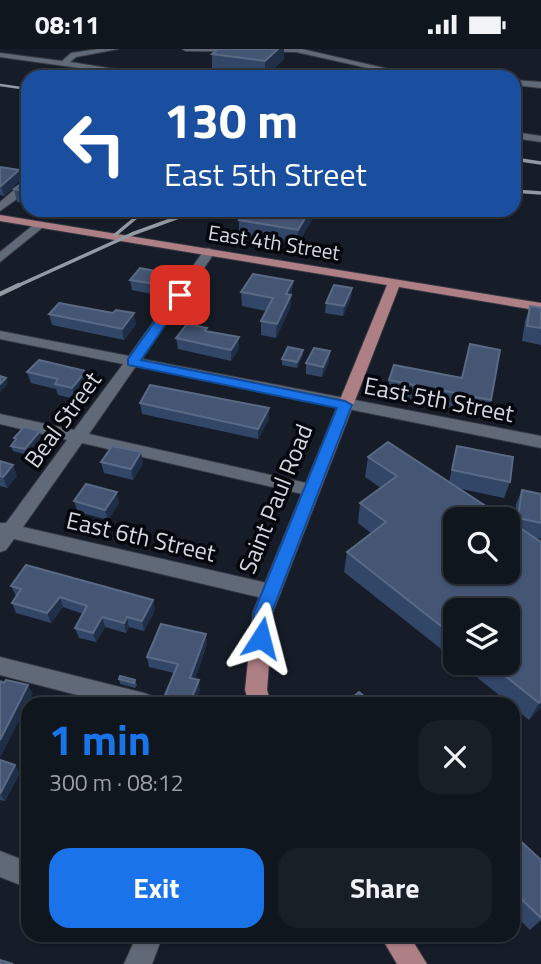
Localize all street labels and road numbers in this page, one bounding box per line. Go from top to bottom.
street label: East 4th Street [206,216,343,268]
street label: Beal Street [15,363,110,475]
street label: East 5th Street [361,367,518,431]
street label: Saint Paul Road [229,418,321,579]
street label: East 6th Street [63,501,220,571]

